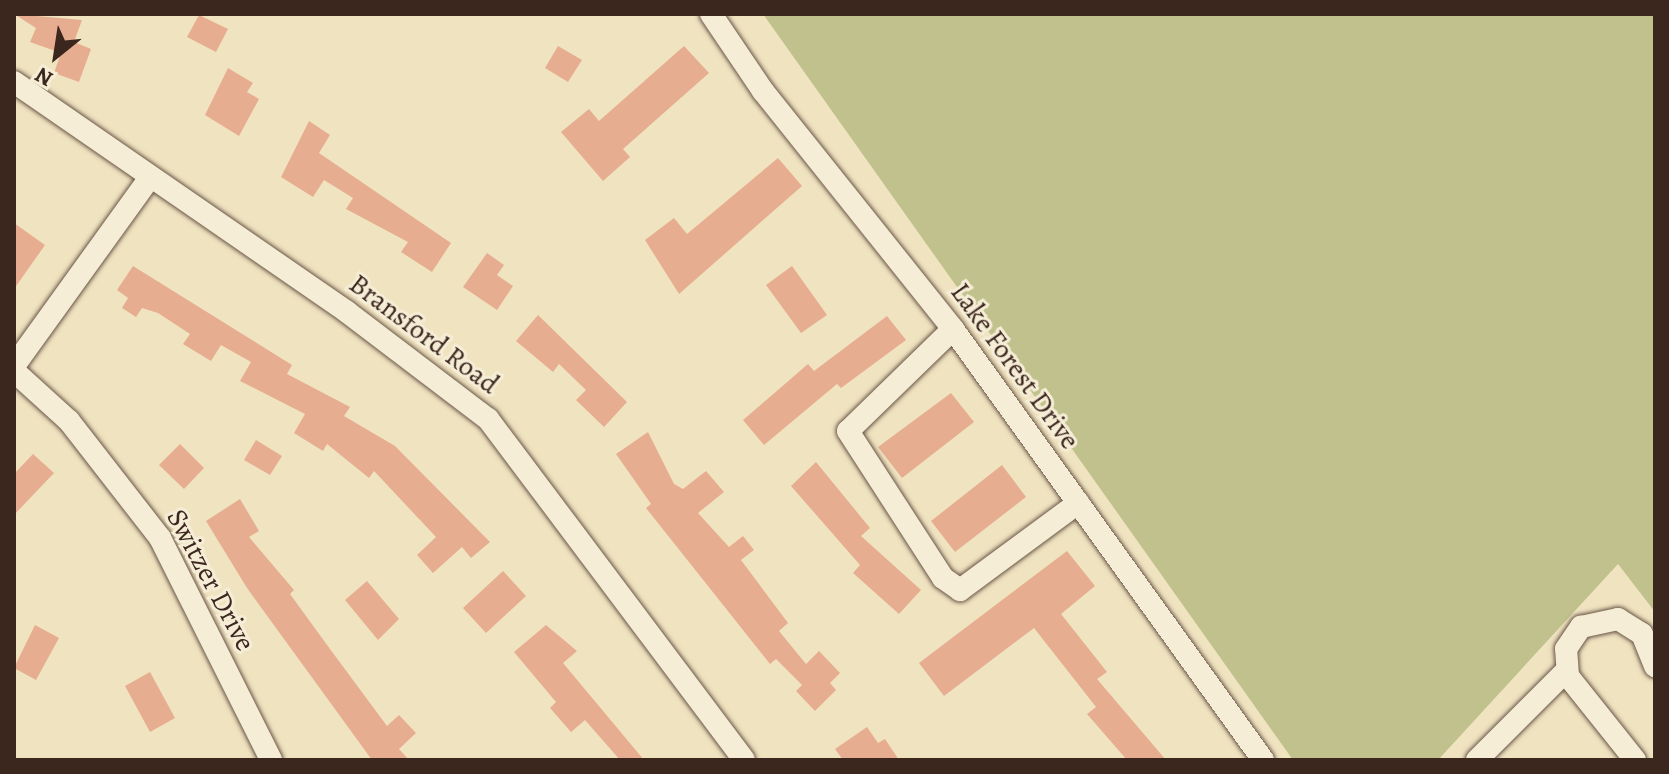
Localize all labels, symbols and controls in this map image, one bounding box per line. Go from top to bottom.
north arrow [16,16,96,96]
text: N [30,60,58,94]
street label: Bransford Road [343,267,505,401]
street label: Lake Forest Drive [943,276,1087,456]
street label: Switzer Drive [160,503,262,657]

